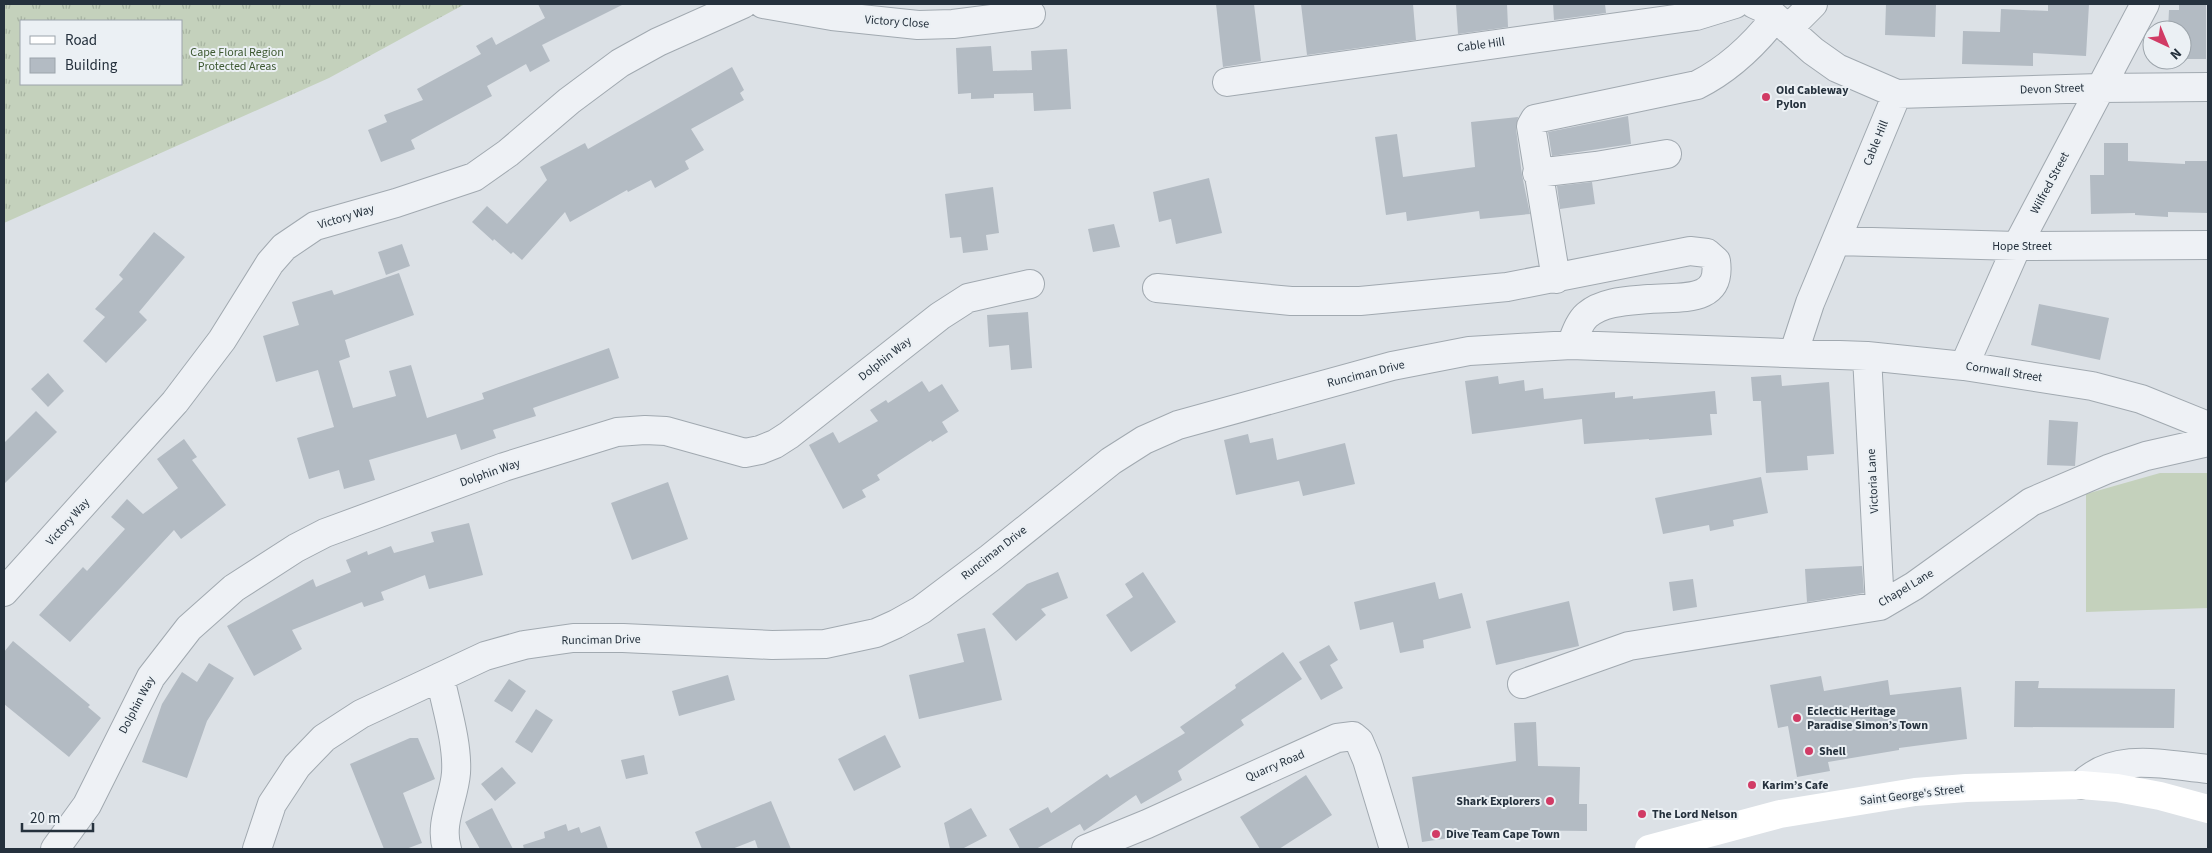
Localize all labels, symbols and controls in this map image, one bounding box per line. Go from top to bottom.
street label: Victory Close [864,11,930,33]
legend [20,20,182,85]
north arrow [2142,20,2192,70]
text: Road [65,30,97,51]
street label: Cable Hill [1456,33,1506,57]
text: N [2165,43,2186,64]
park label: Cape Floral Region Protected Areas [190,44,284,75]
text: Building [65,55,118,76]
street label: Devon Street [2019,79,2085,99]
place label: Old Cableway Pylon [1776,82,1849,113]
marker: Old Cableway Pylon [1760,91,1772,103]
street label: Cable Hill [1859,118,1893,168]
street label: Wilfred Street [2027,149,2073,217]
street label: Victory Way [316,200,377,234]
street label: Hope Street [1992,238,2052,255]
street label: Dolphin Way [855,333,915,385]
street label: Runciman Drive [1325,356,1407,392]
street label: Cornwall Street [1965,358,2043,386]
street label: Victoria Lane [1863,448,1883,514]
street label: Dolphin Way [457,455,523,491]
street label: Victory Way [42,494,94,549]
street label: Runciman Drive [958,522,1031,584]
street label: Chapel Lane [1875,565,1937,611]
street label: Runciman Drive [561,631,641,649]
street label: Dolphin Way [115,673,159,737]
place label: Eclectic Heritage Paradise Simon’s Town [1807,703,1928,734]
marker: Eclectic Heritage Paradise Simon’s Town [1791,712,1803,724]
place label: Shell [1819,743,1846,760]
marker: Shell [1803,745,1815,757]
street label: Quarry Road [1243,746,1307,786]
place label: Karim’s Cafe [1762,777,1828,794]
marker: Karim’s Cafe [1746,779,1758,791]
street label: Saint George's Street [1859,780,1965,810]
place label: Shark Explorers [1456,793,1540,810]
marker: Shark Explorers [1544,795,1556,807]
scale bar [22,800,94,832]
place label: The Lord Nelson [1652,806,1737,823]
text: 20 m [30,808,60,829]
marker: The Lord Nelson [1636,808,1648,820]
place label: Dive Team Cape Town [1446,826,1560,843]
marker: Dive Team Cape Town [1430,828,1442,840]

